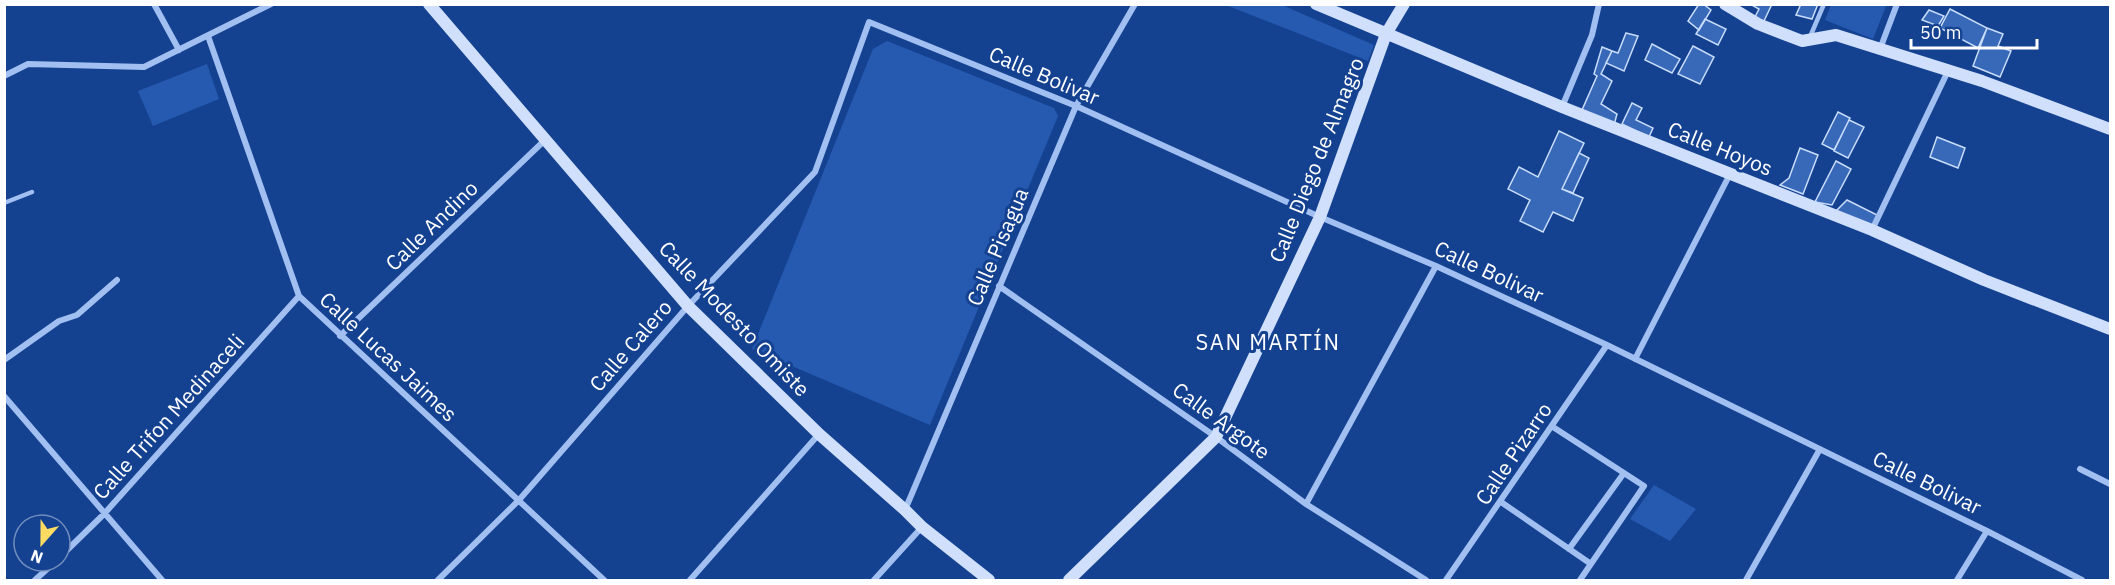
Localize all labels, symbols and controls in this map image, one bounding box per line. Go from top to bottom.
scale bar [1911,12,2037,50]
text: 50 m [1920,21,1962,44]
street label: Calle Bolivar [985,39,1104,111]
street label: Calle Diego de Almagro [1262,53,1370,266]
street label: Calle Hoyos [1664,114,1777,182]
street label: Calle Andino [379,174,484,277]
street label: Calle Pisagua [960,183,1035,310]
street label: Calle Modesto Omiste [653,234,816,402]
street label: Calle Bolivar [1430,234,1549,309]
street label: Calle Lucas Jaimes [314,285,464,427]
street label: Calle Calero [583,294,678,397]
district label: SAN MARTÍN [1196,327,1340,356]
street label: Calle Trifon Medinaceli [86,328,250,505]
street label: Calle Argote [1167,375,1276,465]
street label: Calle Pizarro [1469,397,1558,510]
street label: Calle Bolivar [1868,444,1987,521]
north arrow [12,513,72,573]
text: N [28,546,46,568]

